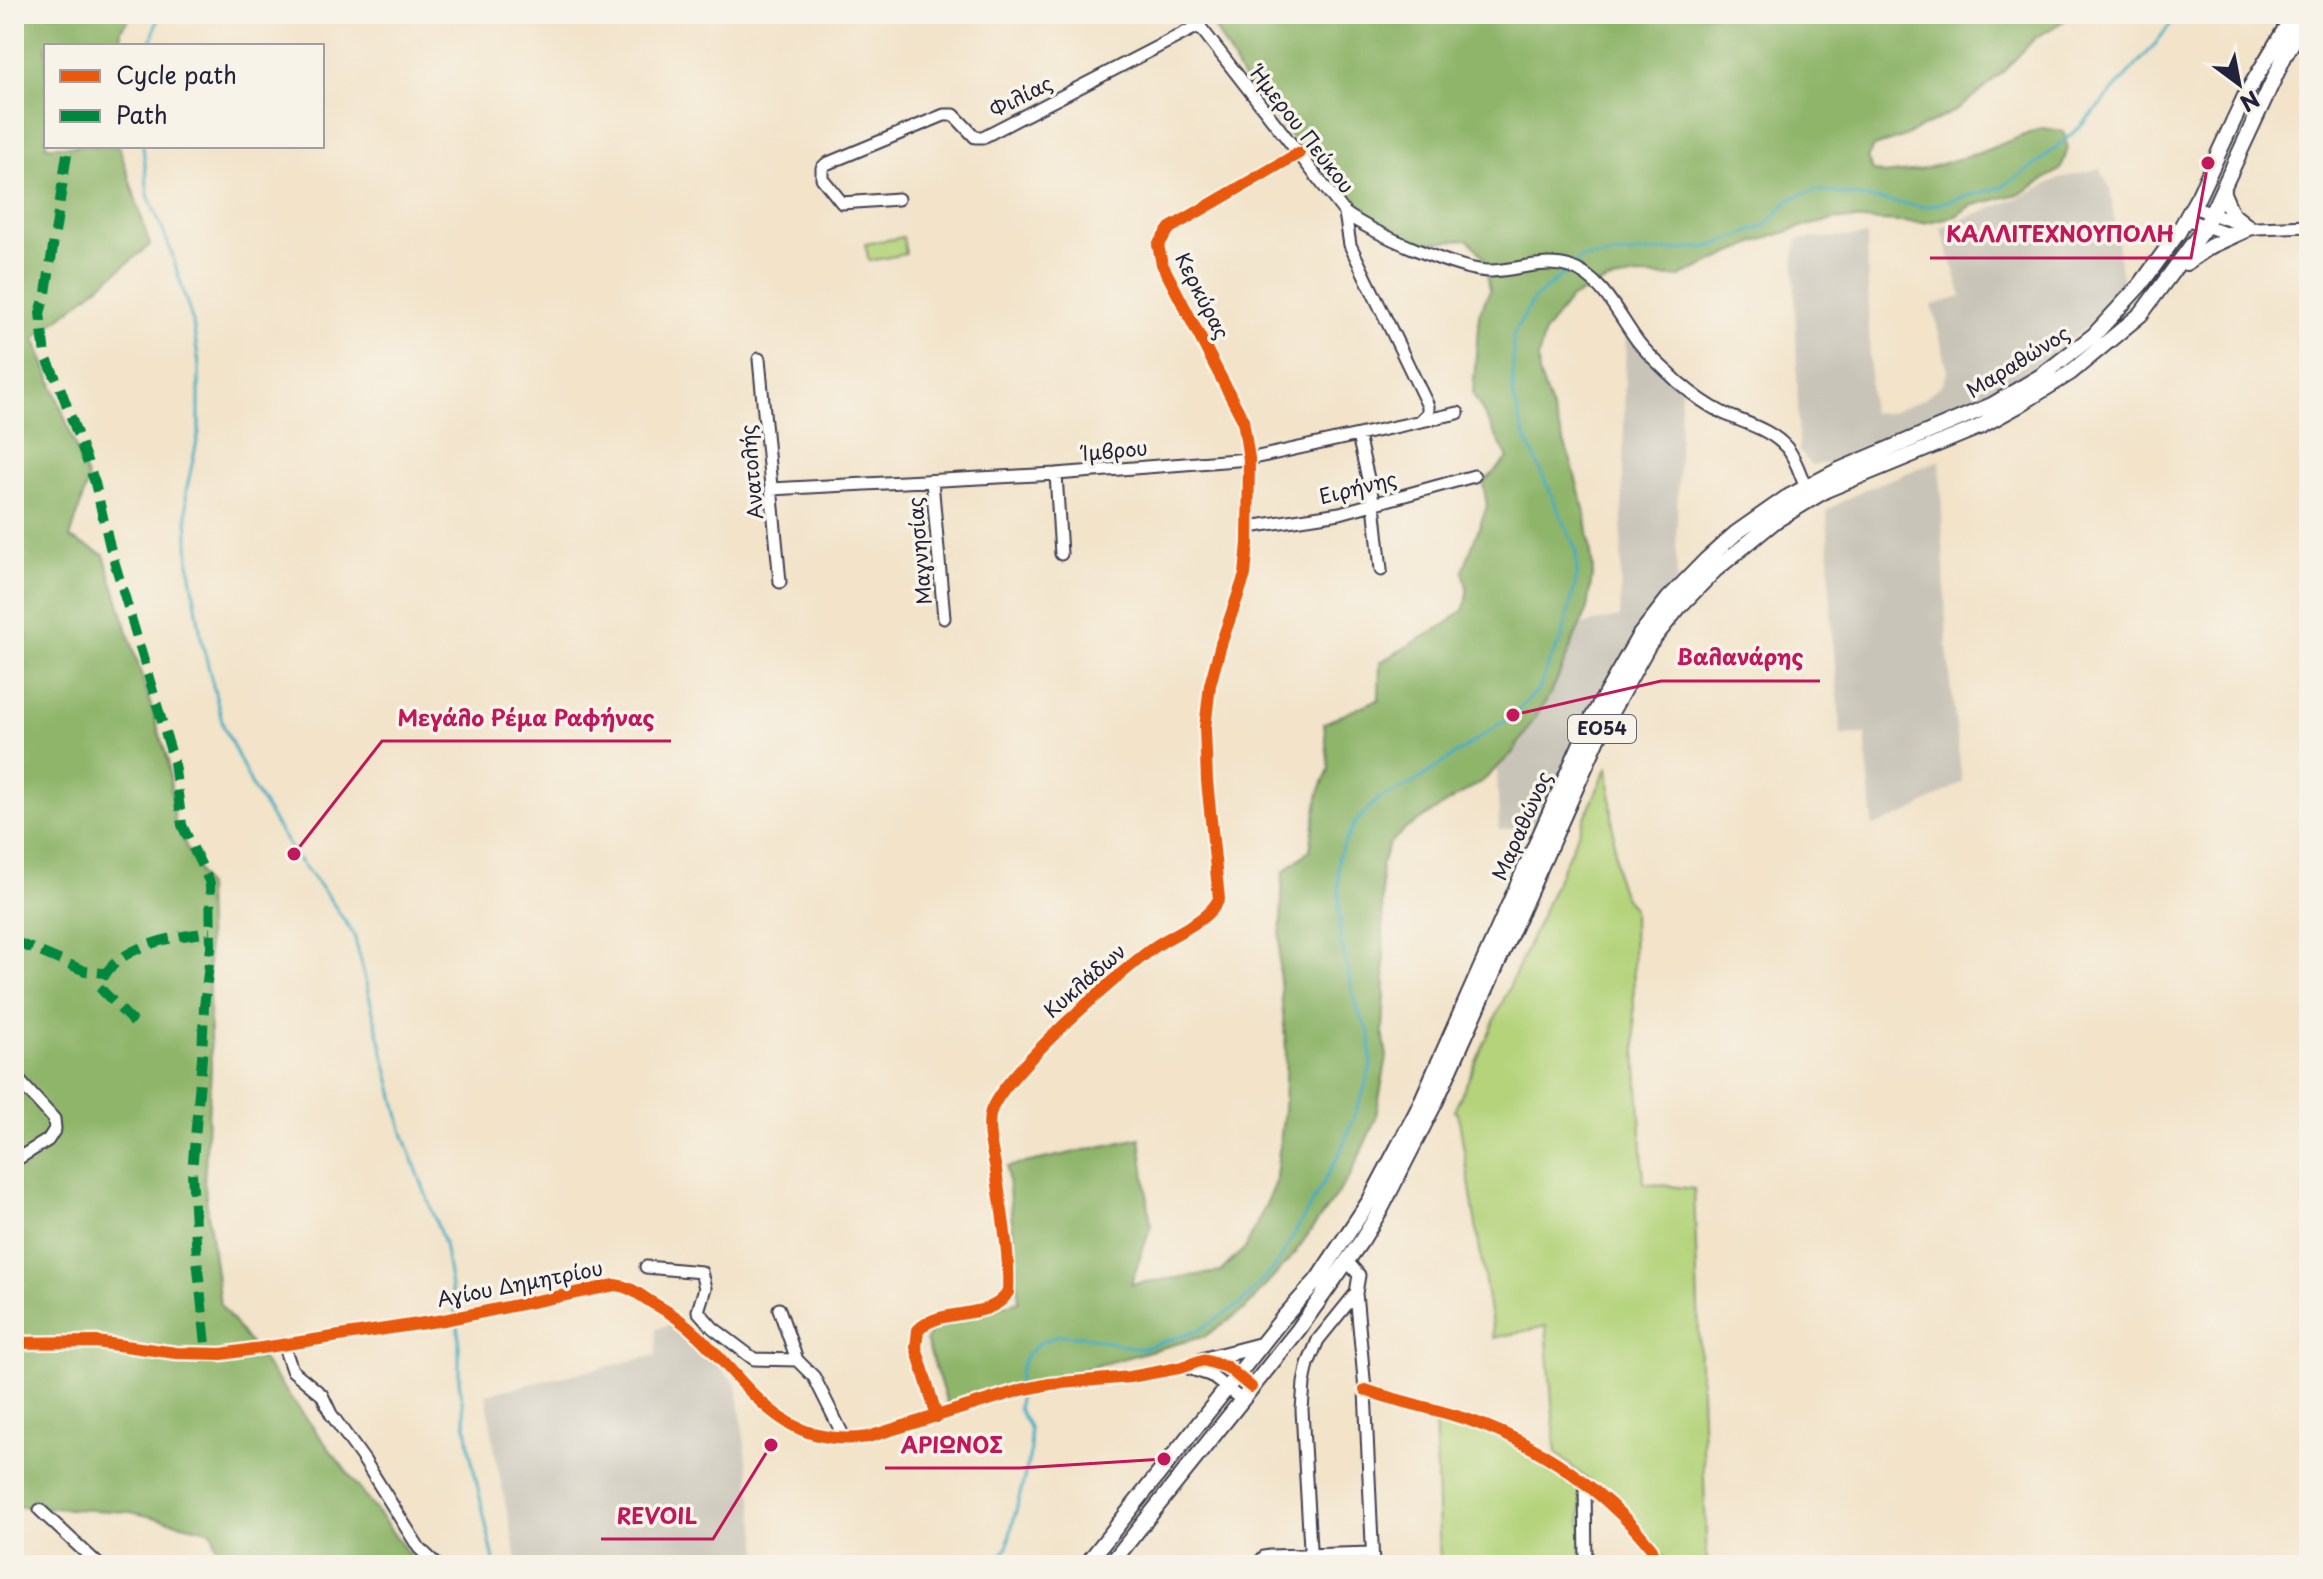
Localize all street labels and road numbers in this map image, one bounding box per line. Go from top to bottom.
street label: Ήμερου Πεύκου [1242,57,1362,199]
street label: Φιλίας [984,68,1057,125]
street label: Κερκύρας [1168,247,1238,344]
street label: Μαραθώνος [1960,318,2075,405]
street label: Ανατολής [732,423,770,521]
street label: Ίμβρου [1078,432,1149,468]
street label: Ειρήνης [1316,463,1400,511]
street label: Μαγνησίας [899,496,939,606]
road number: ΕΟ54 [1568,715,1636,743]
street label: Μαραθώνος [1484,766,1558,885]
street label: Κυκλάδων [1037,936,1132,1025]
street label: Αγίου Δημητρίου [434,1252,605,1314]

